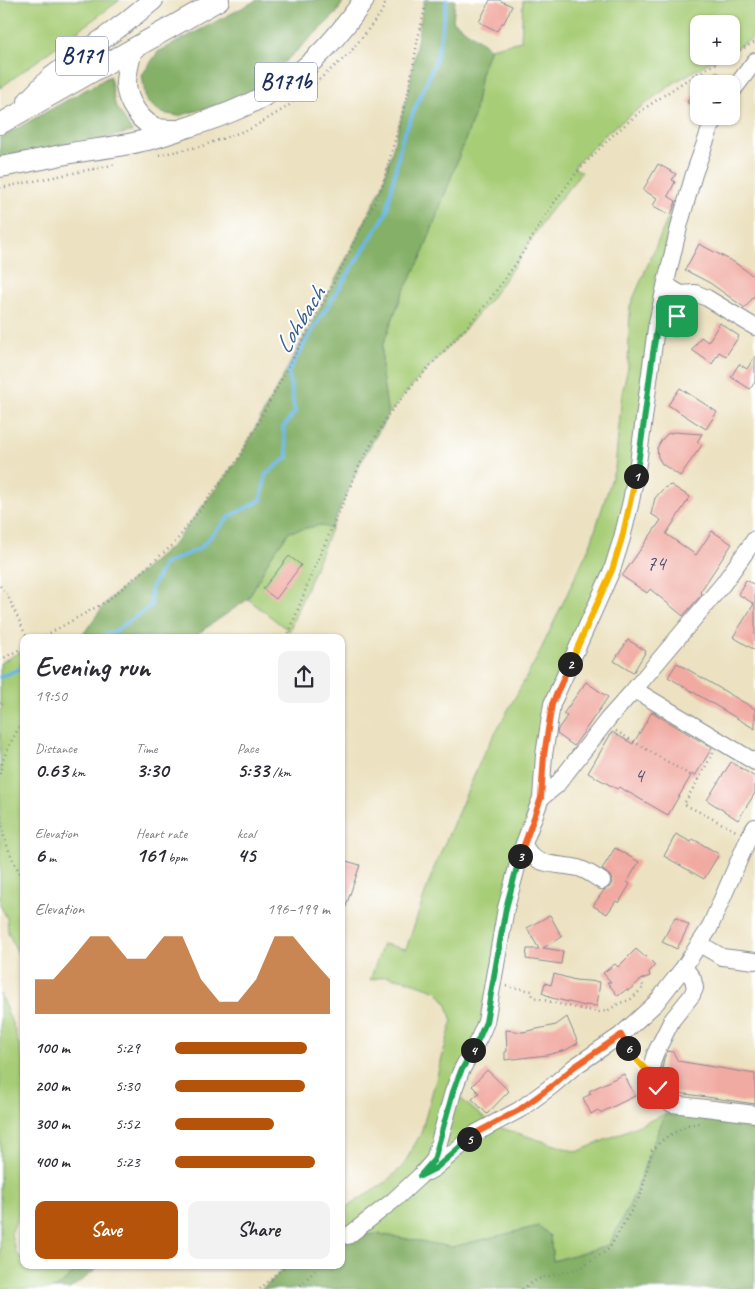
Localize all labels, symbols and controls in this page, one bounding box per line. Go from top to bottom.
map controls [690,15,740,125]
button: + [690,15,740,65]
road number: B171 [56,36,108,76]
road number: B171b [255,62,317,101]
button: − [690,75,740,125]
water label: Lohbach [267,279,334,359]
pin [656,295,698,337]
icon: arrive [663,302,691,330]
pin: 1 [624,464,648,488]
text: 1 [633,468,640,485]
house number: 74 [647,550,668,576]
text: Evening run [35,649,150,684]
button: share [278,651,330,703]
pin: 2 [558,652,582,676]
text: 2 [567,656,574,673]
text: 19:50 [35,686,67,706]
text: Distance [35,740,77,757]
text: Time [136,740,157,757]
text: Pace [237,740,259,757]
text: 0.63 [35,757,68,783]
text: 3:30 [136,757,169,783]
text: 5:33 [237,757,269,783]
house number: 4 [634,762,646,788]
text: km [68,764,85,781]
text: /km [269,764,291,781]
text: Elevation [35,825,78,842]
text: Heart rate [136,825,187,842]
text: kcal [237,825,256,842]
text: 6 [35,842,45,868]
text: 161 [136,842,165,868]
text: 45 [237,842,256,868]
pin: 3 [508,844,532,868]
text: 3 [517,848,524,865]
text: m [45,849,56,866]
text: bpm [165,849,187,866]
text: Elevation [35,899,84,919]
text: 196–199 m [267,899,330,919]
pin: 6 [616,1036,640,1060]
text: 100 m [35,1038,70,1058]
text: 5:29 [115,1038,140,1058]
pin: 4 [460,1038,486,1062]
text: 6 [625,1040,632,1057]
text: 4 [470,1042,477,1059]
pin [637,1067,679,1109]
icon: check [644,1074,672,1102]
text: 200 m [35,1076,70,1096]
text: 5:30 [115,1076,140,1096]
text: 300 m [35,1114,70,1134]
text: 5:52 [115,1114,140,1134]
pin: 5 [456,1126,482,1152]
text: 5 [466,1131,473,1148]
text: 400 m [35,1152,70,1172]
text: 5:23 [115,1152,140,1172]
button: Save [35,1201,178,1259]
button: Share [188,1201,330,1259]

